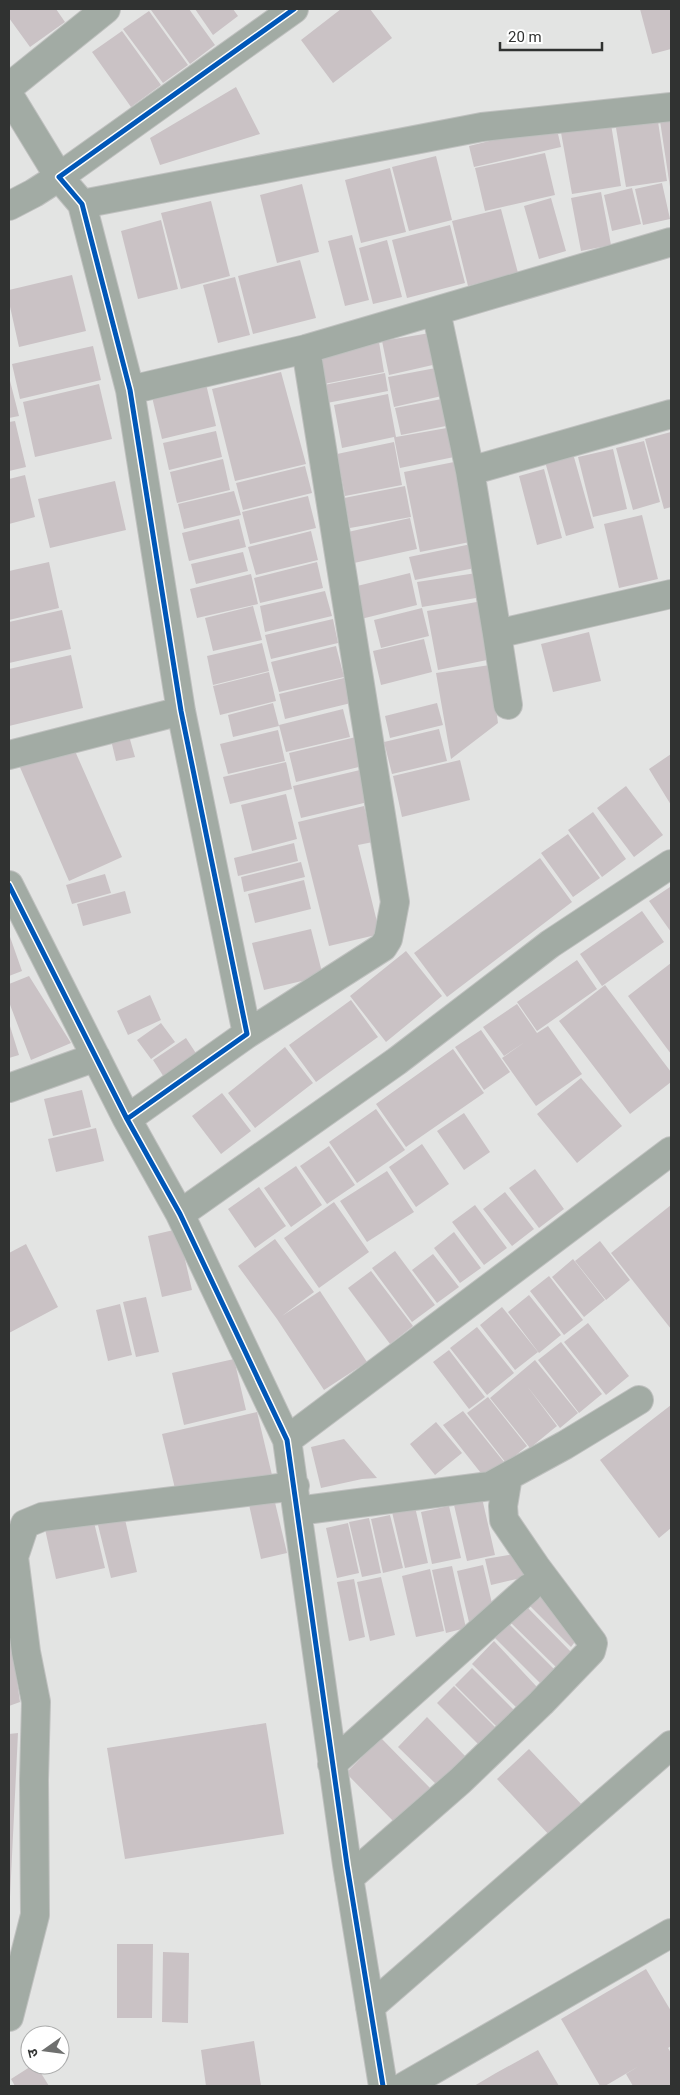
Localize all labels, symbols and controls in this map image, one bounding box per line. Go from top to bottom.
scale bar [500,20,602,52]
text: 20 m [508,28,542,46]
north arrow [20,2025,70,2075]
text: उ [23,2046,41,2059]

